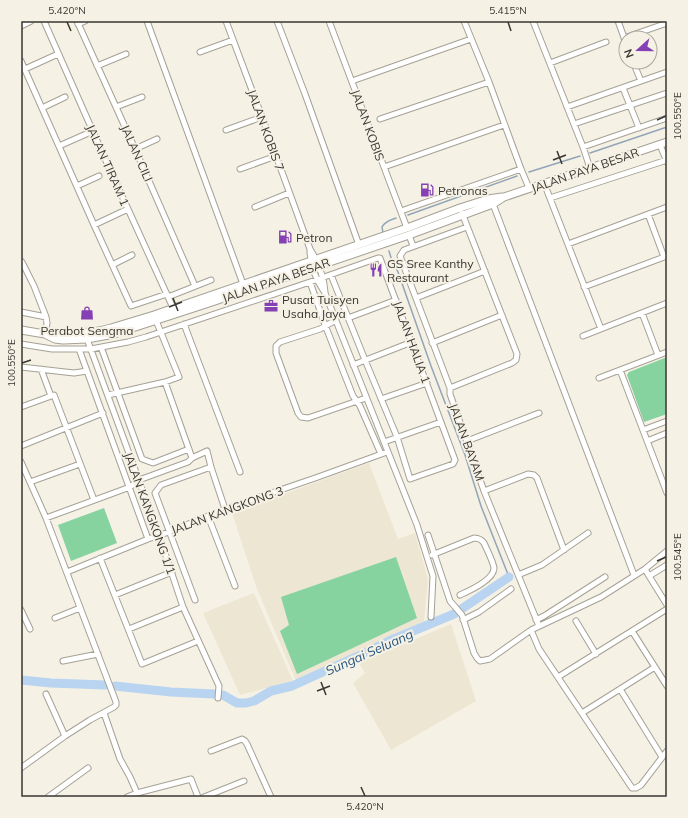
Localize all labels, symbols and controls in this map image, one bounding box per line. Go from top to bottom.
text: 5.420°N [48,4,86,17]
text: 5.415°N [489,4,527,17]
north arrow [618,30,658,70]
text: N [621,47,637,60]
street label: JALAN KOBIS 7 [244,87,288,173]
street label: JALAN KOBIS [348,87,388,163]
text: 100.550°E [671,92,684,140]
street label: JALAN TIRAM 1 [83,122,133,208]
street label: JALAN CILI [118,122,156,184]
street label: JALAN PAYA BESAR [529,144,641,196]
fuel station icon: Petronas [419,182,435,198]
place label: Petronas [438,183,488,198]
fuel station icon: Petron [277,229,293,245]
place label: Petron [296,230,332,245]
street label: JALAN PAYA BESAR [220,254,332,306]
place label: GS Sree Kanthy Restaurant [387,256,474,285]
restaurant icon: GS Sree Kanthy Restaurant [368,262,384,278]
place label: Pusat Tuisyen Usaha Jaya [282,292,359,321]
office icon: Pusat Tuisyen Usaha Jaya [263,298,279,314]
street label: JALAN HALIA 1 [390,299,434,385]
shop icon: Perabot Sengma [79,305,95,321]
place label: Perabot Sengma [41,323,133,338]
text: 100.550°E [5,339,18,387]
street label: JALAN BAYAM [446,401,488,483]
street label: JALAN KANGKONG 1/1 [121,450,179,576]
street label: JALAN KANGKONG 3 [169,483,285,537]
text: 100.545°E [671,533,684,581]
water label: Sungai Seluang [323,625,416,679]
text: 5.420°N [346,800,384,813]

